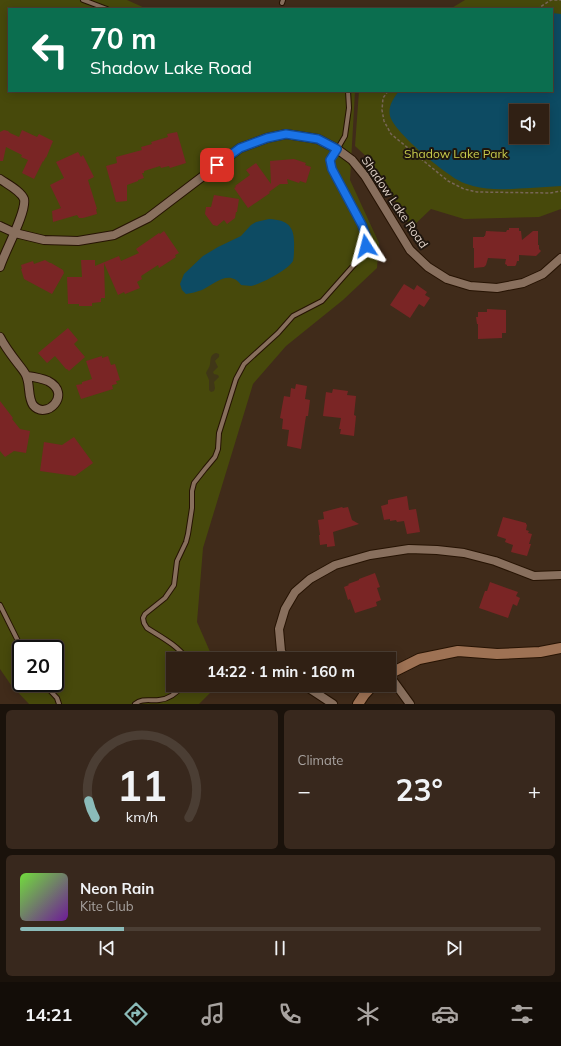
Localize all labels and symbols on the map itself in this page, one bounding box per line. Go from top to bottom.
park label: Shadow Lake Park [404,146,509,161]
pin [200,148,234,182]
street label: Shadow Lake Road [359,153,431,251]
position arrow [345,225,387,267]
speed limit sign: 20 [12,640,64,692]

